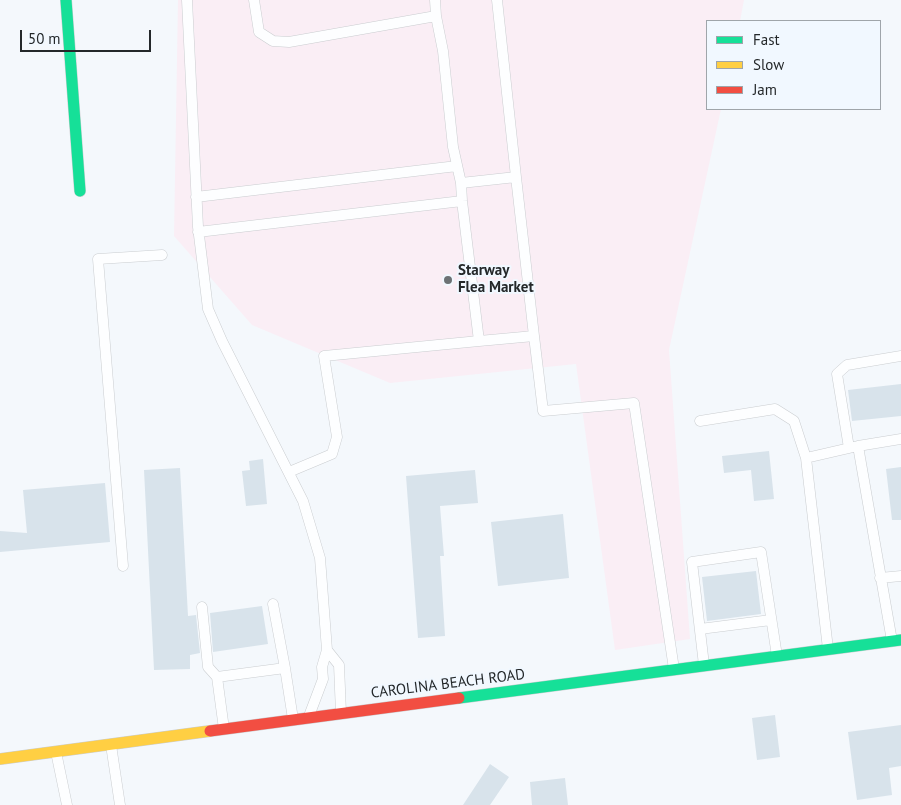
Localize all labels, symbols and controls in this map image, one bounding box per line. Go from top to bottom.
scale bar [22,20,154,52]
legend [706,20,881,110]
text: 50 m [28,29,61,48]
text: Fast [753,30,780,49]
text: Slow [753,55,784,74]
text: Jam [753,80,777,99]
place label: Starway Flea Market [458,262,534,297]
marker: Starway Flea Market [442,274,454,286]
street label: CAROLINA BEACH ROAD [370,666,526,702]

